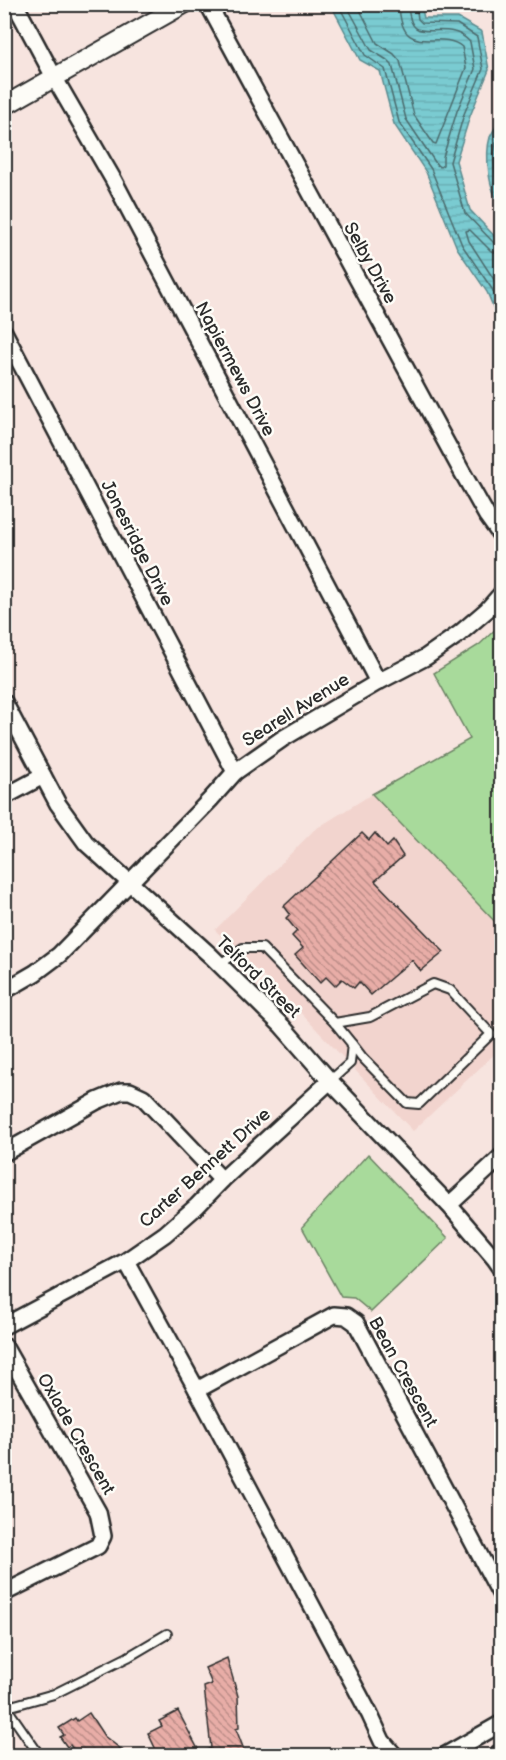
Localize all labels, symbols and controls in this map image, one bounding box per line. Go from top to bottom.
street label: Selby Drive [339,219,401,308]
street label: Napiermews Drive [191,298,279,440]
street label: Jonesridge Drive [96,477,178,610]
street label: Searell Avenue [239,669,354,751]
street label: Telford Street [211,932,305,1023]
street label: Carter Bennett Drive [135,1103,275,1232]
street label: Bean Crescent [364,1313,442,1431]
street label: Oxlade Crescent [33,1370,119,1499]

